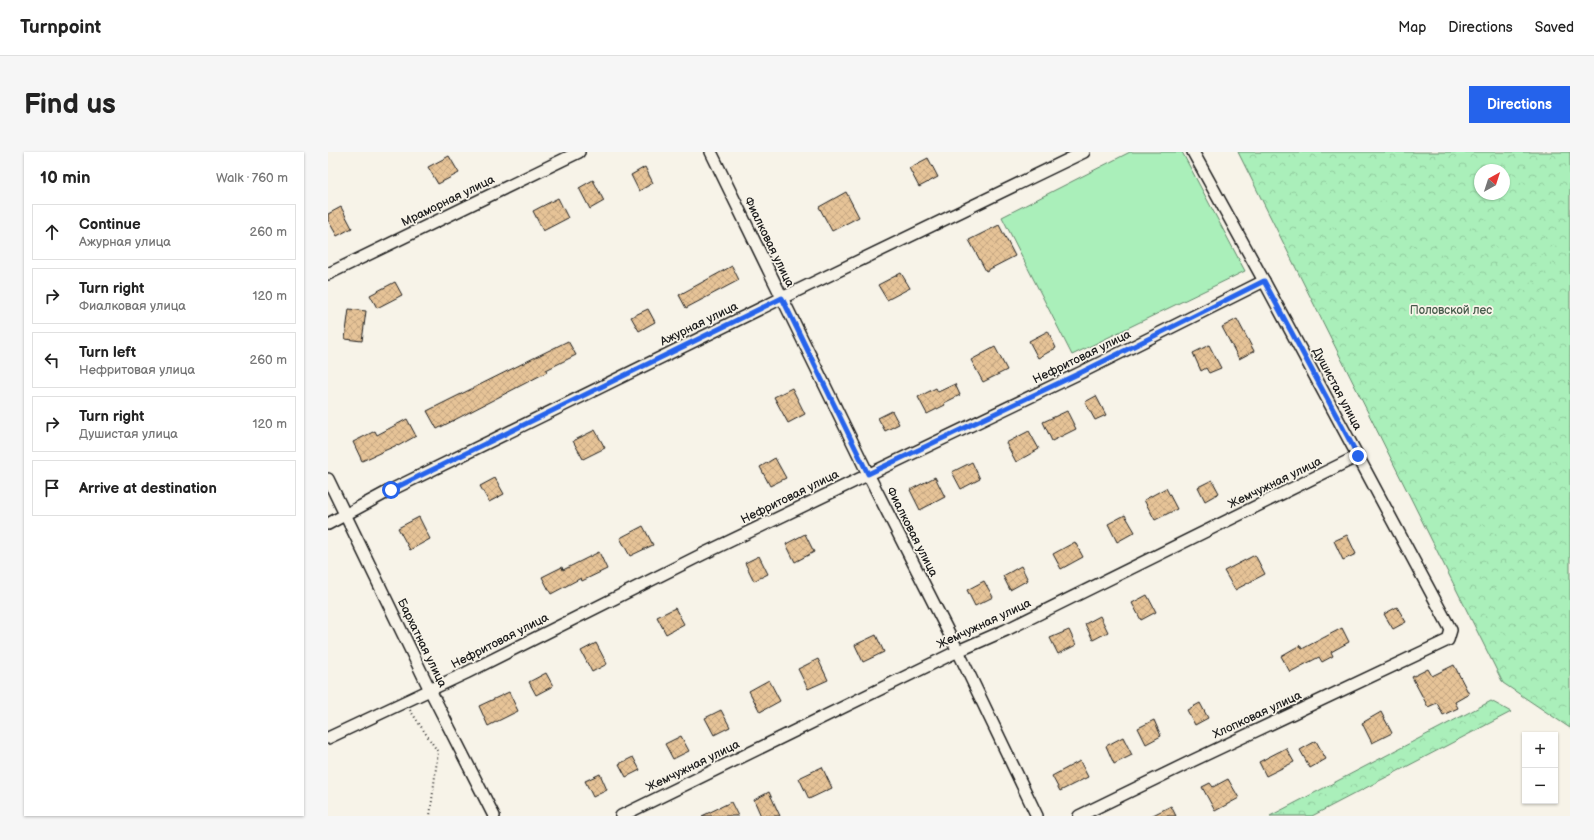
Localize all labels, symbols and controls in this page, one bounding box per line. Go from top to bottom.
text: Turnpoint [20,16,101,39]
text: Map [1398,19,1426,36]
text: Directions [1448,19,1513,36]
text: Saved [1535,19,1574,36]
button: Directions [1469,86,1570,123]
text: Find us [24,88,116,121]
north arrow [1474,164,1510,200]
text: 10 min [40,168,91,188]
text: Walk · 760 m [216,170,288,186]
street label: Мраморная улица [399,172,497,230]
street label: Фиалковая улица [741,194,797,290]
text: Continue [79,215,141,234]
icon: ahead [41,221,63,243]
text: 260 m [249,224,287,240]
text: Ажурная улица [79,234,171,250]
text: Turn right [79,279,144,298]
icon: right [41,285,63,307]
text: 120 m [252,288,287,304]
text: Фиалковая улица [79,298,186,314]
street label: Ажурная улица [657,299,740,350]
park label: Половской лес [1410,303,1492,318]
street label: Нефритовая улица [1031,327,1133,387]
text: Turn left [79,343,136,362]
street label: Душистая улица [1309,345,1365,433]
icon: left [41,349,63,371]
text: 260 m [249,352,287,368]
text: Нефритовая улица [79,362,195,378]
text: Turn right [79,407,144,426]
icon: right [41,413,63,435]
text: 120 m [252,416,287,432]
text: Душистая улица [79,426,178,442]
route end [1349,447,1367,465]
street label: Жемчужная улица [1226,454,1324,512]
street label: Нефритовая улица [739,467,841,527]
icon: arrive [41,477,63,499]
text: Arrive at destination [79,479,217,498]
route start [382,481,400,499]
street label: Фиалковая улица [883,485,941,579]
street label: Бархатная улица [394,596,450,690]
street label: Жемчужная улица [935,596,1033,652]
street label: Нефритовая улица [449,610,551,672]
street label: Хлопковая улица [1210,688,1304,742]
map controls [1522,732,1558,804]
button: + [1522,732,1558,768]
street label: Жемчужная улица [644,737,742,795]
button: − [1522,768,1558,804]

